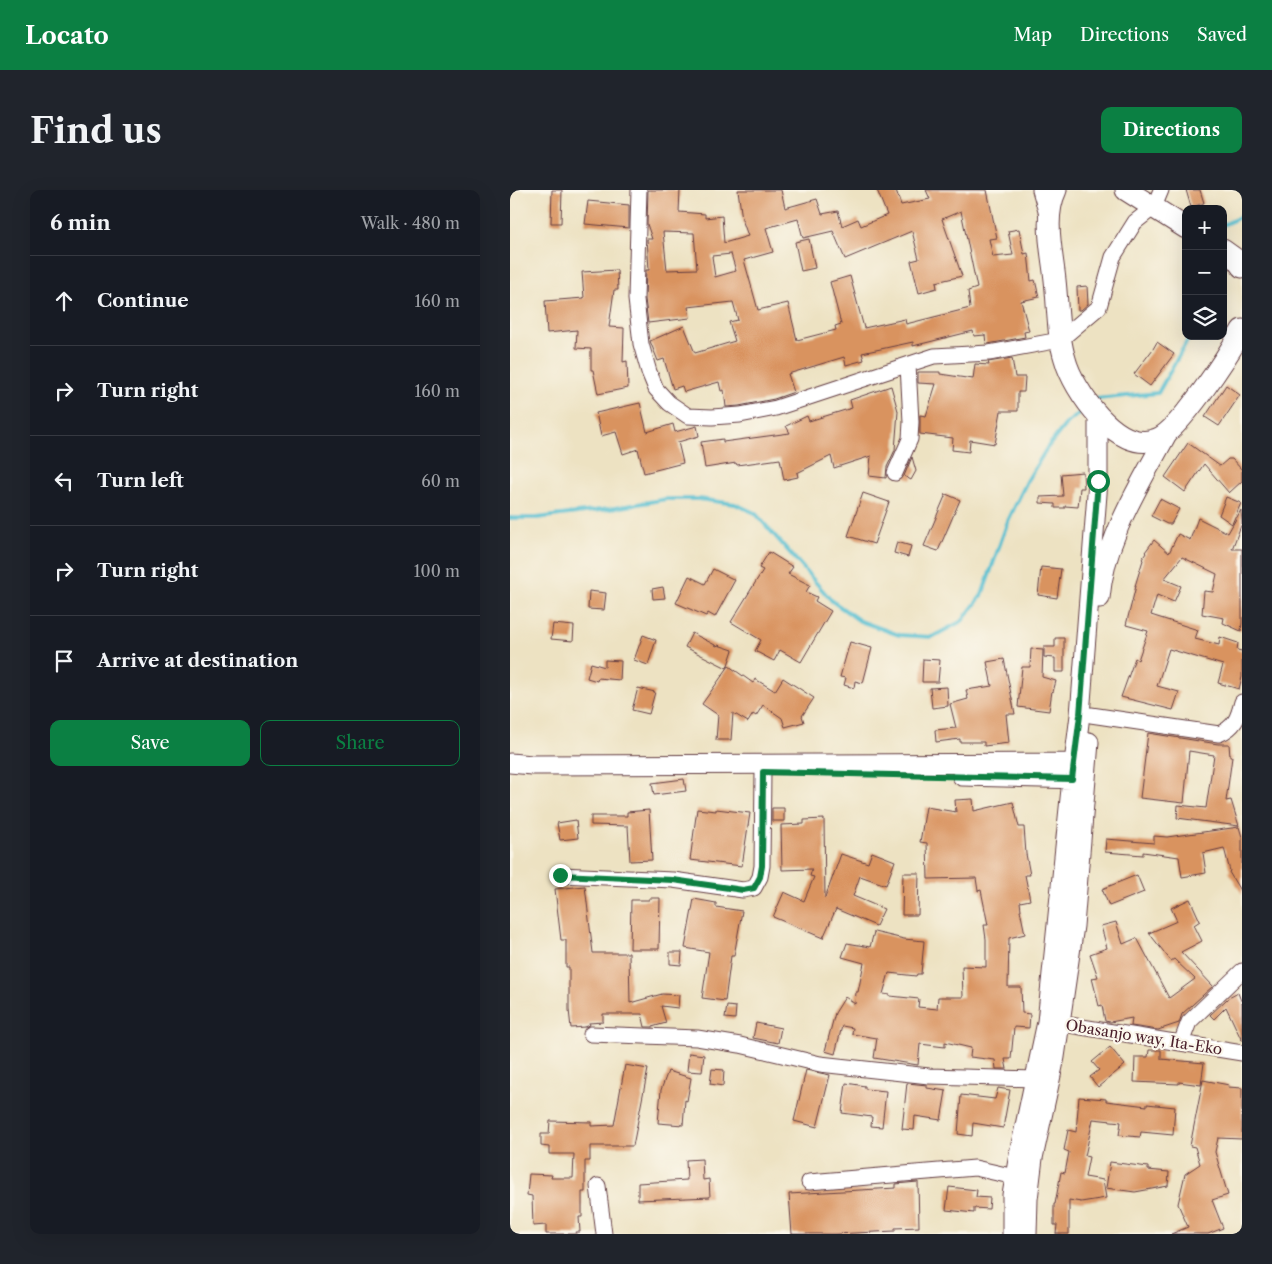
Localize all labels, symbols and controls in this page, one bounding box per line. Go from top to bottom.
text: Locato [25,21,109,50]
text: Map [1013,24,1052,46]
text: Directions [1080,24,1169,46]
text: Saved [1197,24,1247,46]
button: Directions [1101,107,1242,153]
text: Find us [30,109,162,152]
map controls [1182,205,1227,340]
button: + [1182,205,1227,250]
text: 6 min [50,210,111,235]
text: Walk · 480 m [361,213,460,233]
button: − [1182,250,1227,295]
icon: ahead [50,287,78,315]
text: Continue [97,289,189,312]
text: 160 m [415,291,460,311]
button: layers [1182,295,1227,340]
icon: right [50,377,78,405]
text: Turn right [97,379,198,402]
text: 160 m [415,381,460,401]
icon: left [50,467,78,495]
text: Turn left [97,469,184,492]
route start [1087,470,1110,493]
text: 60 m [421,471,460,491]
icon: right [50,557,78,585]
text: Turn right [97,559,198,582]
text: 100 m [414,561,460,581]
icon: arrive [50,647,78,675]
text: Arrive at destination [97,649,298,672]
button: Save [50,720,250,766]
button: Share [260,720,460,766]
route end [549,864,572,887]
street label: Obasanjo way, Ita-Eko [1064,1015,1224,1059]

